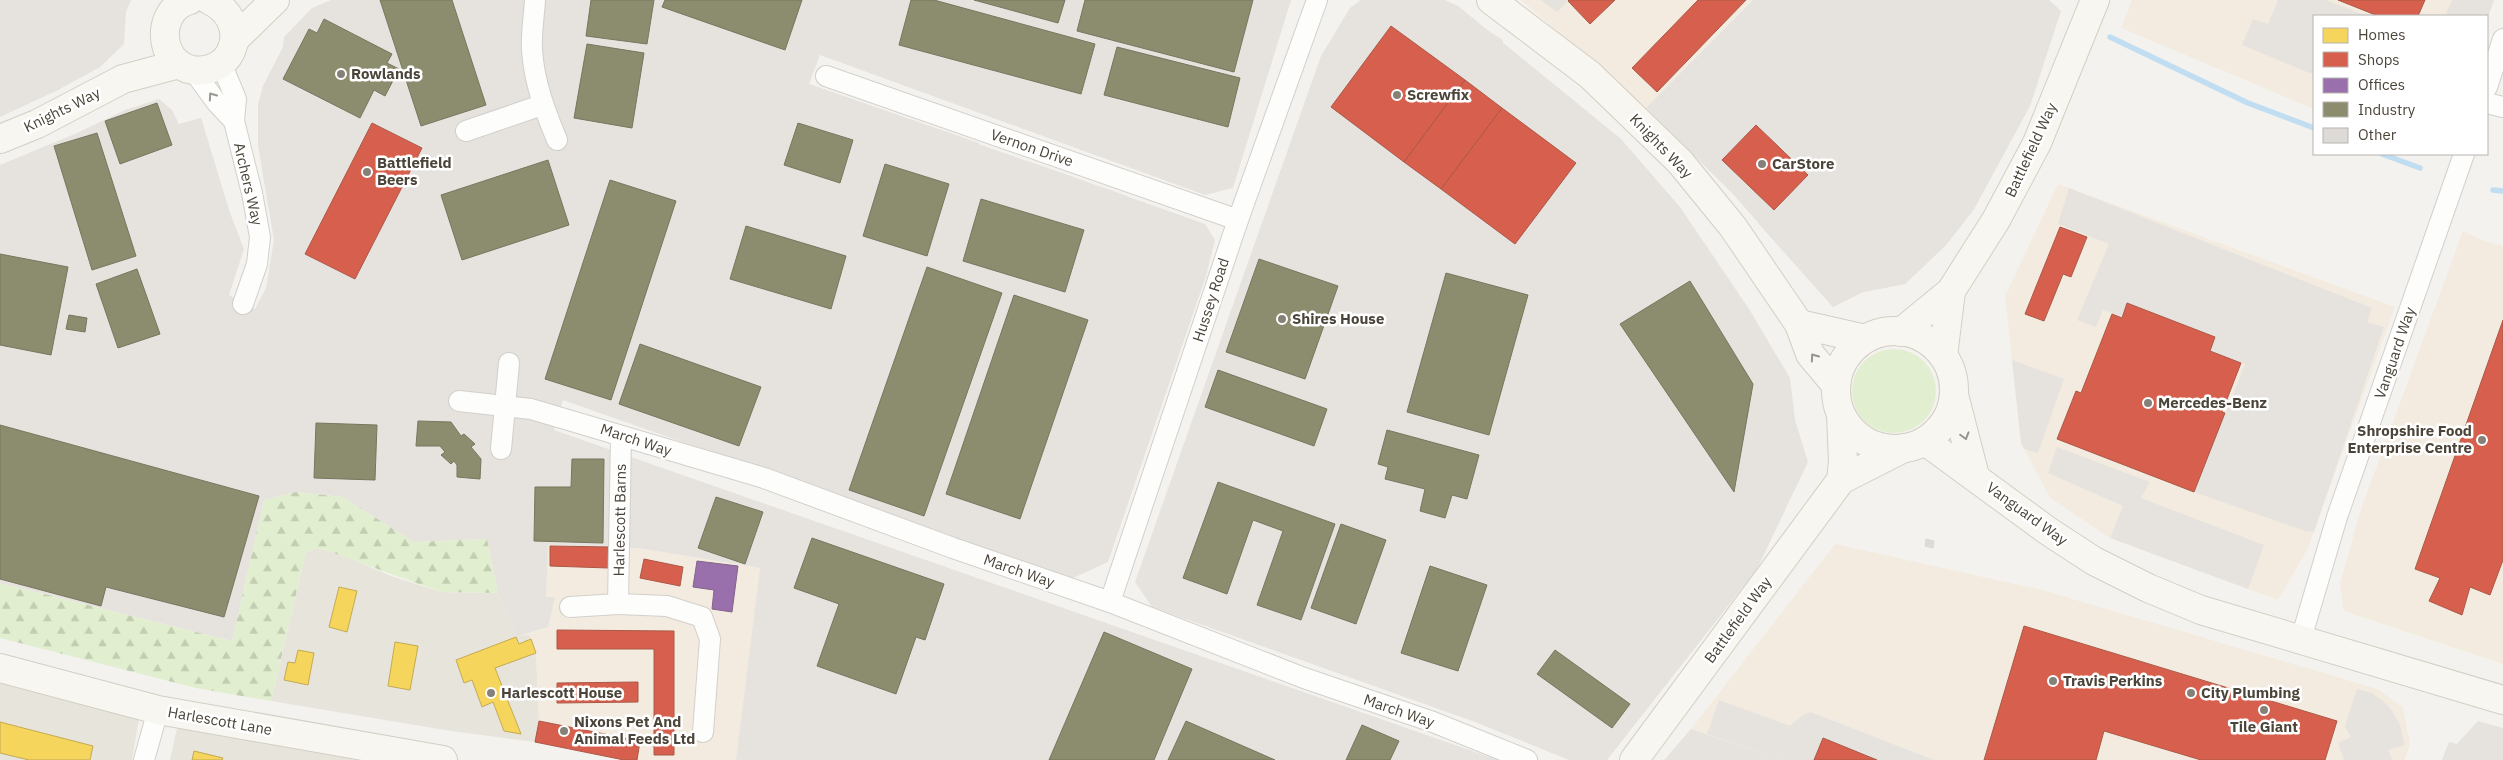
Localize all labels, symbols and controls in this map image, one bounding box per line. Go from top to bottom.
legend [2313,15,2488,155]
text: Homes [2358,25,2406,44]
text: Shops [2358,50,2400,69]
place label: Rowlands [351,64,421,83]
marker: Rowlands [335,68,347,80]
text: Offices [2358,75,2405,94]
street label: Knights Way [20,83,104,136]
place label: Screwfix [1407,85,1470,104]
marker: Screwfix [1391,89,1403,101]
one-way arrow [209,93,218,102]
street label: Battlefield Way [2000,99,2061,200]
text: Industry [2358,100,2416,119]
street label: Knights Way [1626,109,1697,182]
street label: Vernon Drive [988,125,1076,171]
text: Other [2358,125,2397,144]
street label: Archers Way [230,141,267,228]
place label: Battlefield Beers [377,153,452,189]
place label: CarStore [1772,154,1834,173]
marker: CarStore [1756,158,1768,170]
marker: Battlefield Beers [361,166,373,178]
street label: Hussey Road [1188,255,1233,344]
street label: Vanguard Way [2370,304,2419,401]
place label: Shires House [1292,309,1384,328]
marker: Shires House [1276,313,1288,325]
one-way arrow [1811,353,1820,363]
place label: Mercedes-Benz [2158,393,2267,412]
marker: Mercedes-Benz [2142,397,2154,409]
street label: March Way [598,419,675,460]
place label: Shropshire Food Enterprise Centre [2347,421,2472,457]
one-way arrow [1959,431,1970,440]
marker: Shropshire Food Enterprise Centre [2476,434,2488,446]
street label: Harlescott Barns [609,463,630,576]
street label: Vanguard Way [1983,478,2072,550]
street label: March Way [981,550,1058,592]
street label: Battlefield Way [1700,572,1776,667]
place label: Travis Perkins [2063,671,2163,690]
marker: Travis Perkins [2047,675,2059,687]
place label: Harlescott House [501,683,622,702]
place label: City Plumbing [2201,683,2300,702]
marker: Harlescott House [485,687,497,699]
marker: City Plumbing [2185,687,2197,699]
street label: March Way [1361,690,1438,732]
street label: Harlescott Lane [166,702,274,739]
marker: Tile Giant [2258,704,2270,716]
place label: Nixons Pet And Animal Feeds Ltd [574,712,695,748]
place label: Tile Giant [2230,717,2298,736]
marker: Nixons Pet And Animal Feeds Ltd [558,725,570,737]

